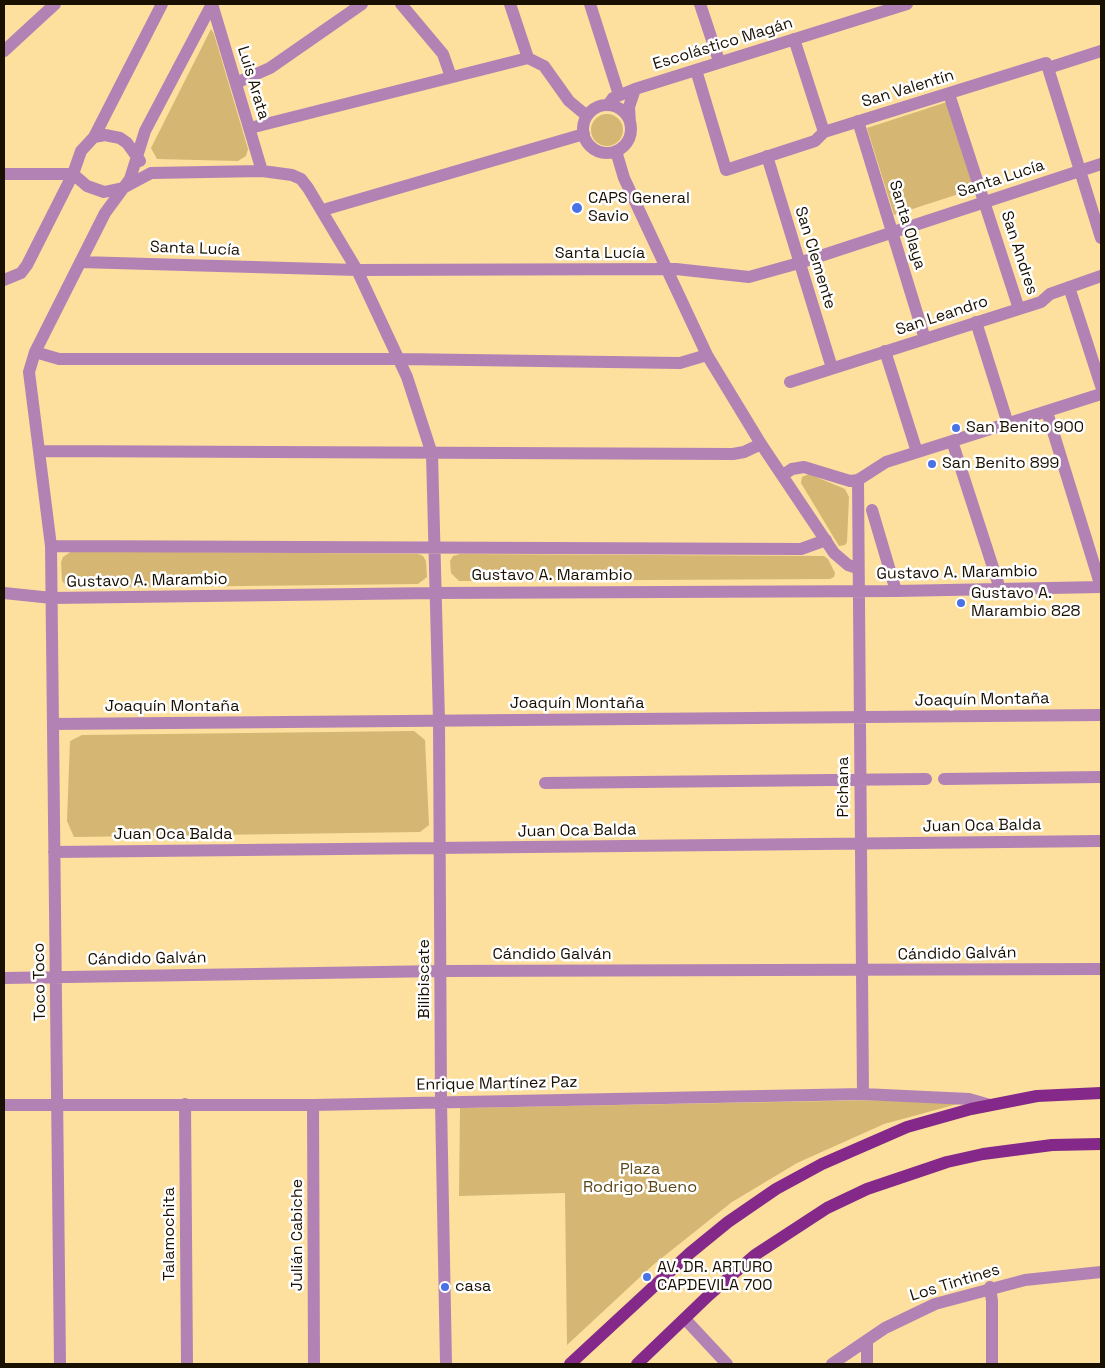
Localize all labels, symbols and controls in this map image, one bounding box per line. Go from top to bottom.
street label: Escolástico Magán [651,14,795,74]
street label: Luis Arata [233,44,273,122]
street label: San Valentín [860,66,956,112]
street label: Santa Lucía [955,156,1047,202]
street label: Santa Olaya [884,178,930,272]
place label: CAPS General Savio [588,189,690,227]
marker: CAPS General Savio [570,201,584,215]
street label: San Clemente [790,205,840,311]
street label: San Andres [996,209,1042,297]
street label: Santa Lucía [150,238,240,260]
street label: Santa Lucía [555,244,645,264]
street label: San Leandro [893,292,991,340]
place label: San Benito 900 [966,418,1084,438]
marker: San Benito 900 [950,422,962,434]
place label: San Benito 899 [942,454,1059,474]
marker: San Benito 899 [926,458,938,470]
street label: Gustavo A. Marambio [876,562,1038,584]
street label: Gustavo A. Marambio [471,566,633,586]
street label: Gustavo A. Marambio [66,570,228,592]
place label: Gustavo A. Marambio 828 [971,584,1081,622]
marker: Gustavo A. Marambio 828 [955,597,967,609]
street label: Joaquín Montaña [914,689,1050,711]
street label: Joaquín Montaña [510,694,644,714]
street label: Joaquín Montaña [105,697,239,717]
street label: Pichana [834,756,854,818]
street label: Juan Oca Balda [922,815,1042,837]
street label: Juan Oca Balda [517,820,637,842]
street label: Juan Oca Balda [114,825,232,845]
street label: Bilibiscate [415,939,435,1019]
street label: Toco Toco [30,943,50,1021]
street label: Cándido Galván [897,943,1017,965]
street label: Cándido Galván [493,945,611,965]
street label: Cándido Galván [87,948,207,970]
street label: Enrique Martínez Paz [416,1073,578,1095]
park label: Plaza Rodrigo Bueno [583,1160,697,1198]
street label: Julián Cabiche [288,1179,308,1291]
street label: Talamochita [160,1187,180,1281]
place label: AV. DR. ARTURO CAPDEVILA 700 [657,1258,773,1296]
street label: Los Tintines [908,1260,1002,1306]
marker: AV. DR. ARTURO CAPDEVILA 700 [641,1271,653,1283]
place label: casa [455,1277,491,1297]
marker: casa [439,1281,451,1293]

